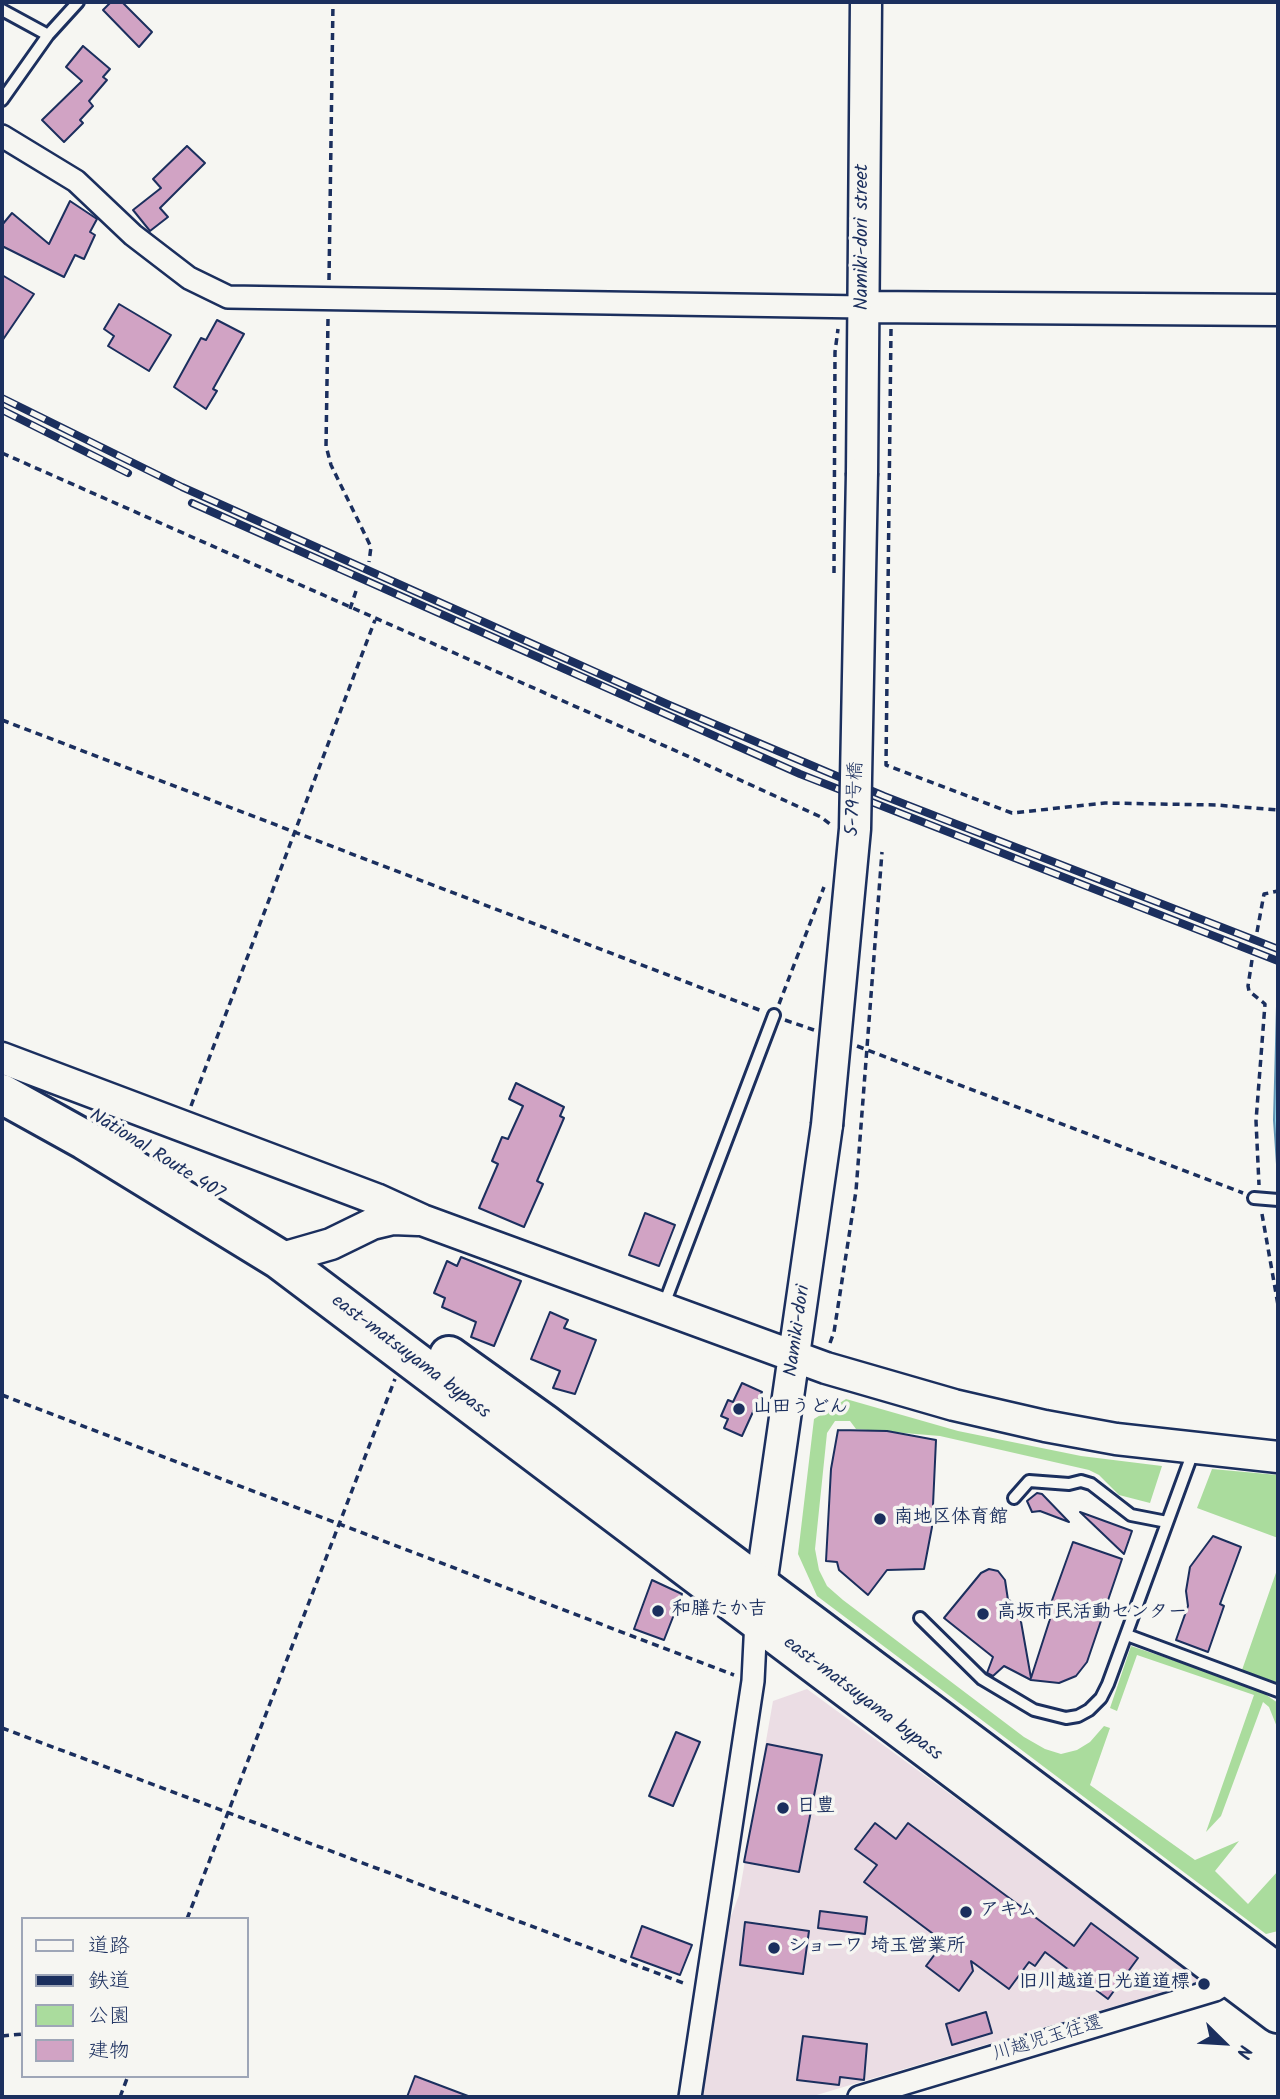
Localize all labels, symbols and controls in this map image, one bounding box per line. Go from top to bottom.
street label: Namiki-dori street [853,164,875,310]
street label: 5-79号橋 [843,761,869,837]
street label: National Route 407 [84,1105,228,1207]
street label: Namiki-dori [781,1284,817,1378]
street label: east-matsuyama bypass [326,1291,494,1425]
place label: 山田うどん [753,1398,848,1420]
marker: 山田うどん [731,1401,747,1417]
place label: 南地区体育館 [894,1508,1008,1530]
marker: 南地区体育館 [872,1511,888,1527]
place label: 和膳たか吉 [672,1600,767,1622]
marker: 和膳たか吉 [650,1603,666,1619]
place label: 高坂市民活動センター [997,1603,1187,1625]
marker: 高坂市民活動センター [975,1606,991,1622]
street label: east-matsuyama bypass [778,1633,946,1767]
place label: 日豊 [797,1797,835,1819]
marker: 日豊 [775,1800,791,1816]
place label: アキム [980,1901,1037,1923]
marker: アキム [958,1904,974,1920]
legend [21,1917,248,2078]
text: 道路 [88,1930,130,1963]
place label: ショーワ 埼玉営業所 [788,1937,966,1959]
marker: ショーワ 埼玉営業所 [766,1940,782,1956]
text: 鉄道 [88,1965,130,1998]
place label: 旧川越道日光道道標 [1019,1973,1190,1995]
marker: 旧川越道日光道道標 [1196,1976,1212,1992]
text: 公園 [88,2000,130,2033]
north arrow [1189,2008,1259,2078]
street label: 川越児玉往還 [990,2012,1106,2068]
text: 建物 [88,2035,130,2068]
text: N [1227,2040,1259,2063]

